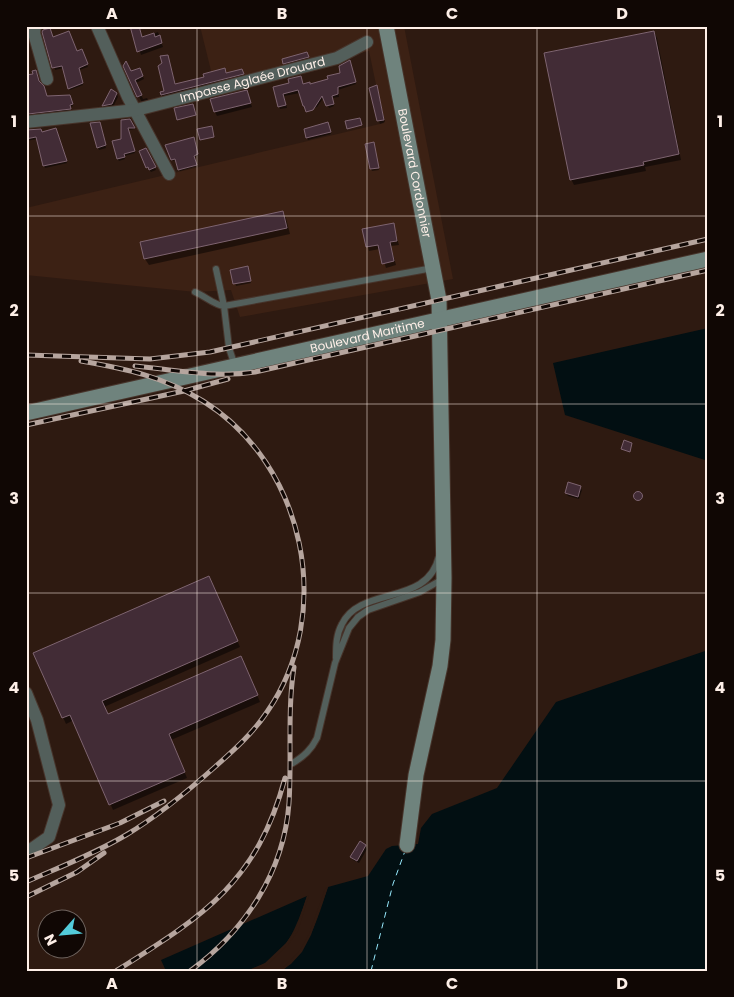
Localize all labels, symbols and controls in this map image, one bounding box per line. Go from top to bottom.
text: A [106,2,118,25]
text: B [277,2,287,25]
text: C [446,2,458,25]
text: D [616,2,628,25]
street label: Impasse Aglaée Drouard [178,52,327,106]
street label: Boulevard Cordonnier [394,107,436,240]
text: 1 [11,110,17,133]
text: 1 [717,110,723,133]
text: 2 [9,299,19,322]
text: 2 [715,299,725,322]
street label: Boulevard Maritime [308,314,426,357]
text: 3 [9,487,19,510]
text: 3 [715,487,725,510]
text: 4 [9,676,20,699]
text: 4 [715,676,726,699]
text: 5 [9,864,19,887]
text: 5 [715,864,725,887]
north arrow [38,910,88,960]
text: N [39,931,62,949]
text: A [106,972,118,995]
text: B [277,972,287,995]
text: C [446,972,458,995]
text: D [616,972,628,995]

